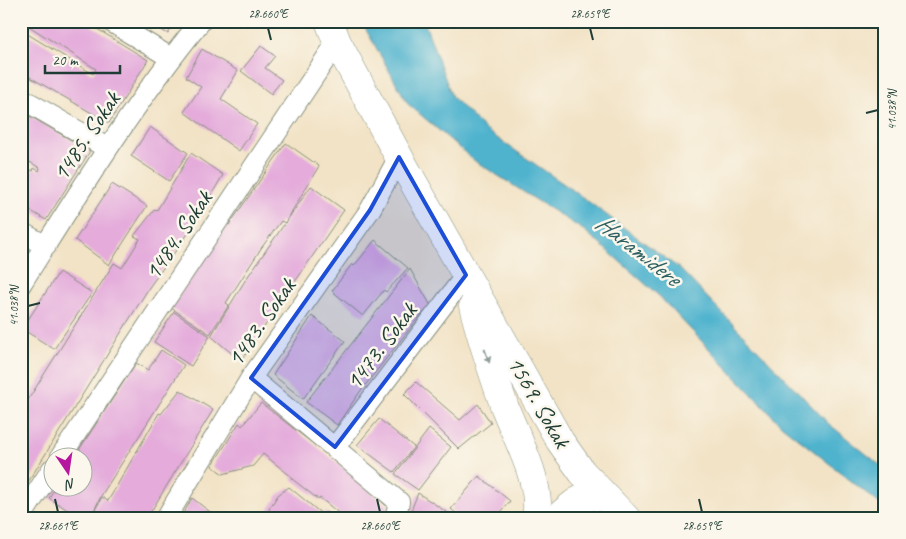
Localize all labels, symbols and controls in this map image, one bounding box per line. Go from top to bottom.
text: 28.660°E [248,6,289,22]
text: 28.659°E [570,6,611,22]
scale bar [45,42,120,74]
text: 20 m [52,51,79,70]
street label: 1485. Sokak [45,84,128,186]
text: 41.038°N [884,88,900,130]
street label: 1484. Sokak [137,183,220,285]
water label: Haramidere [589,207,690,295]
street label: 1483. Sokak [220,270,303,372]
text: 41.038°N [6,284,22,326]
street label: 1473. Sokak [339,295,425,395]
one-way arrow [483,349,491,364]
street label: 1569. Sokak [501,351,578,455]
north arrow [42,446,92,496]
text: N [62,475,77,494]
text: 28.661°E [38,518,79,534]
text: 28.660°E [360,518,401,534]
text: 28.659°E [682,518,723,534]

